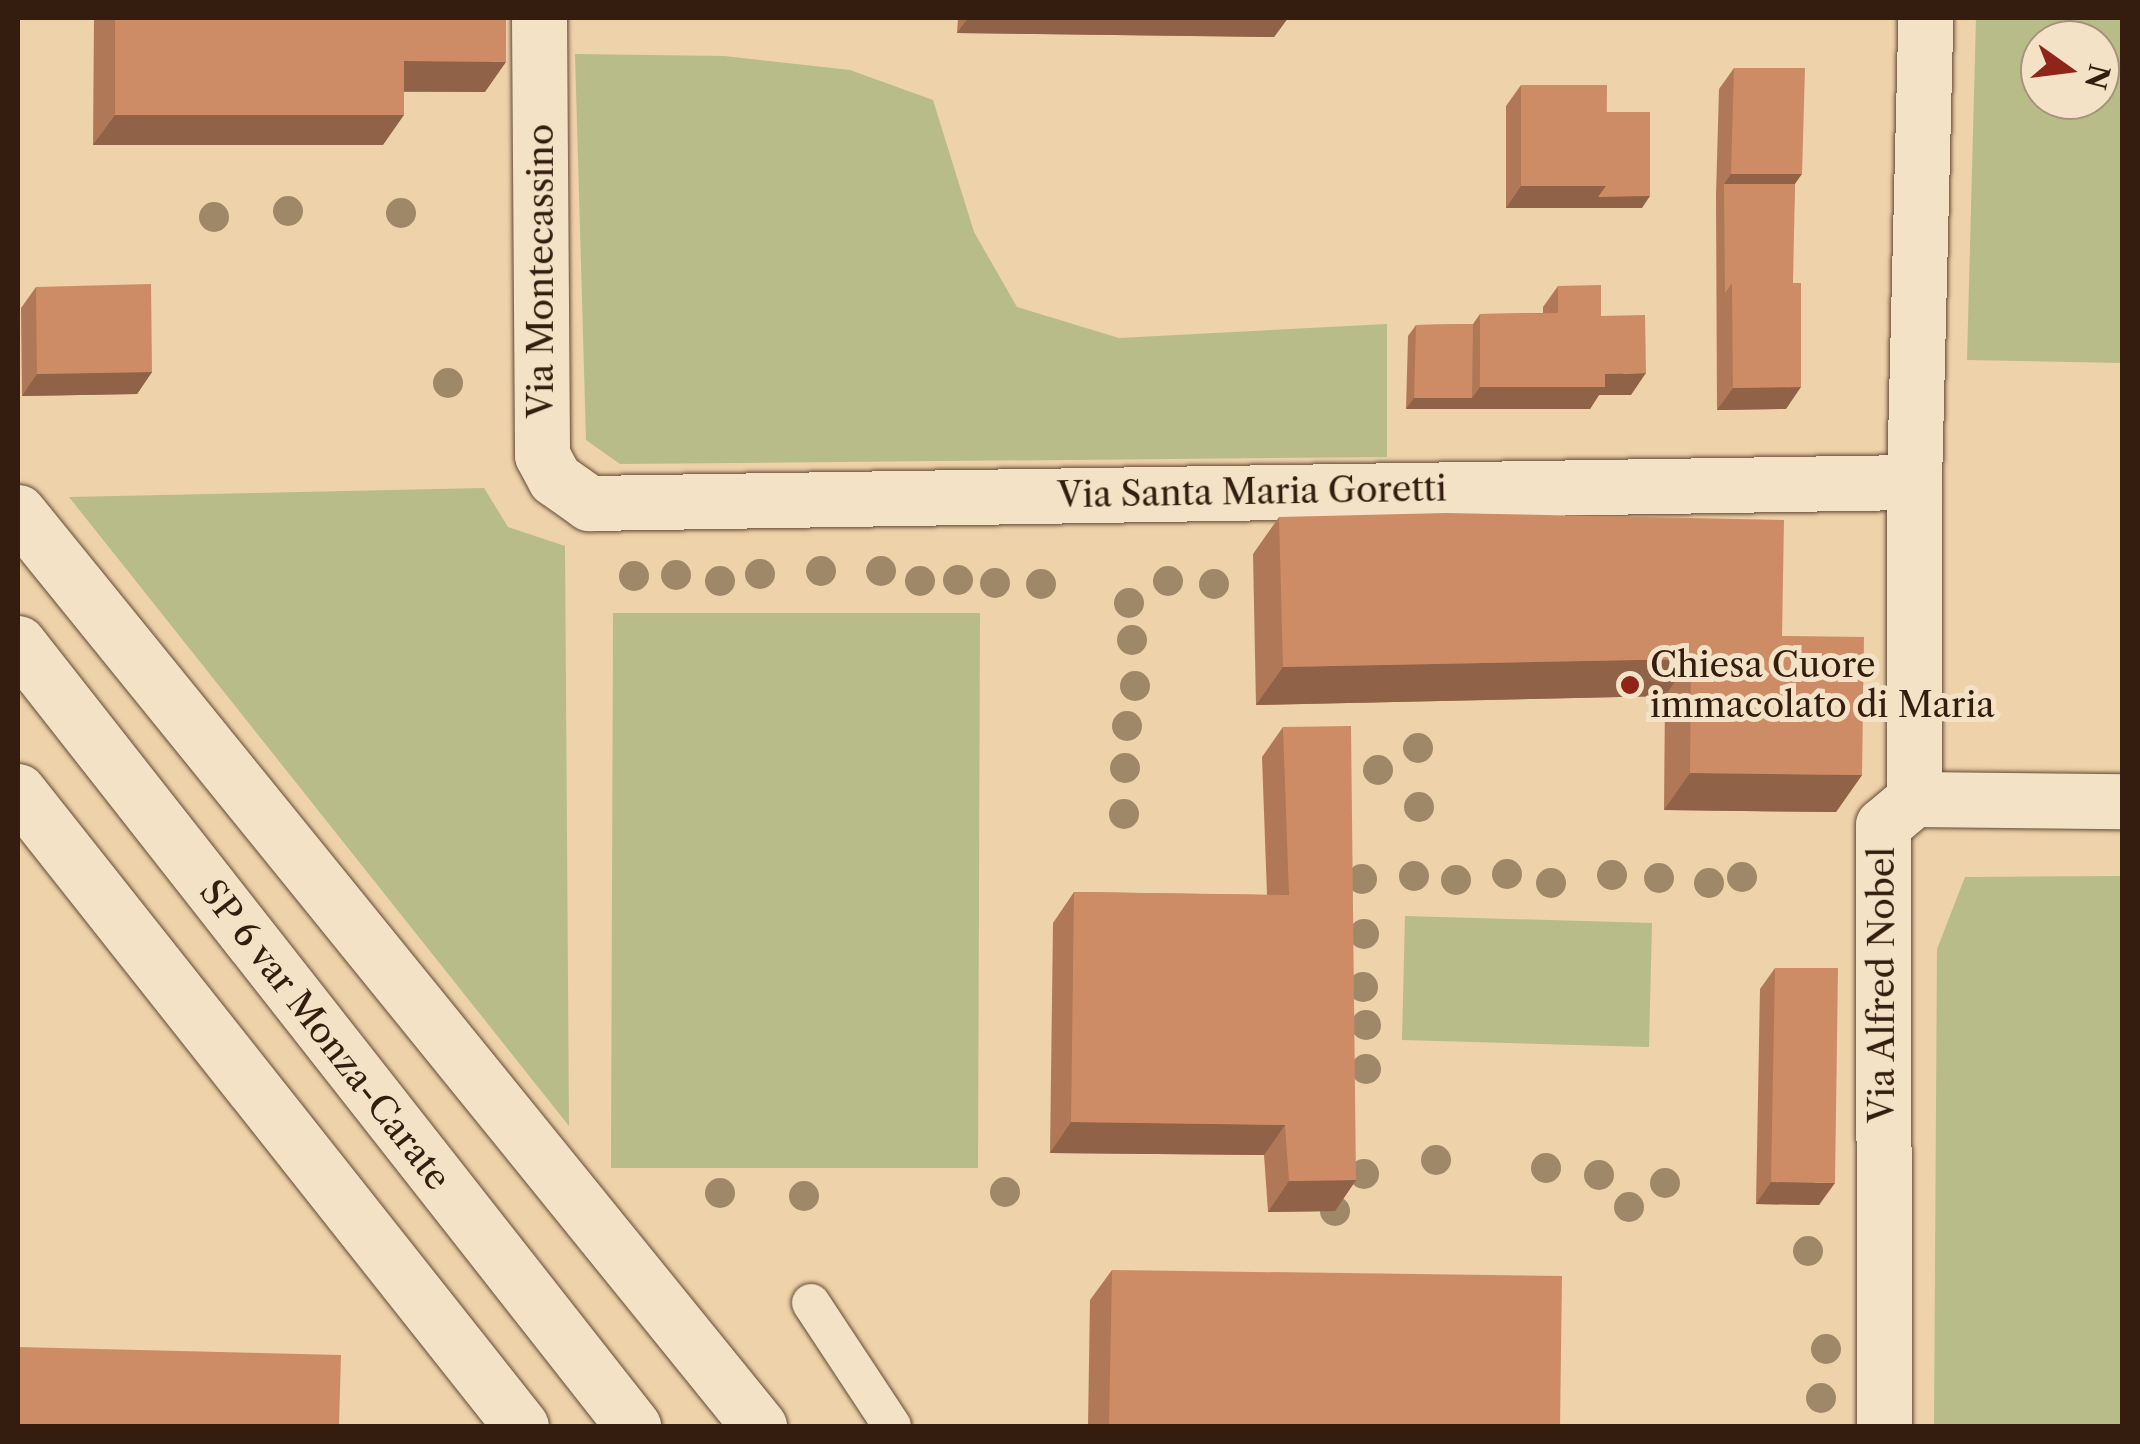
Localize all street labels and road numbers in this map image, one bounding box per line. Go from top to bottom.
street label: Via Montecassino [520,124,562,418]
street label: Via Santa Maria Goretti [1056,468,1448,516]
street label: Via Alfred Nobel [1861,846,1903,1124]
street label: SP 6 var Monza-Carate [190,871,460,1199]

